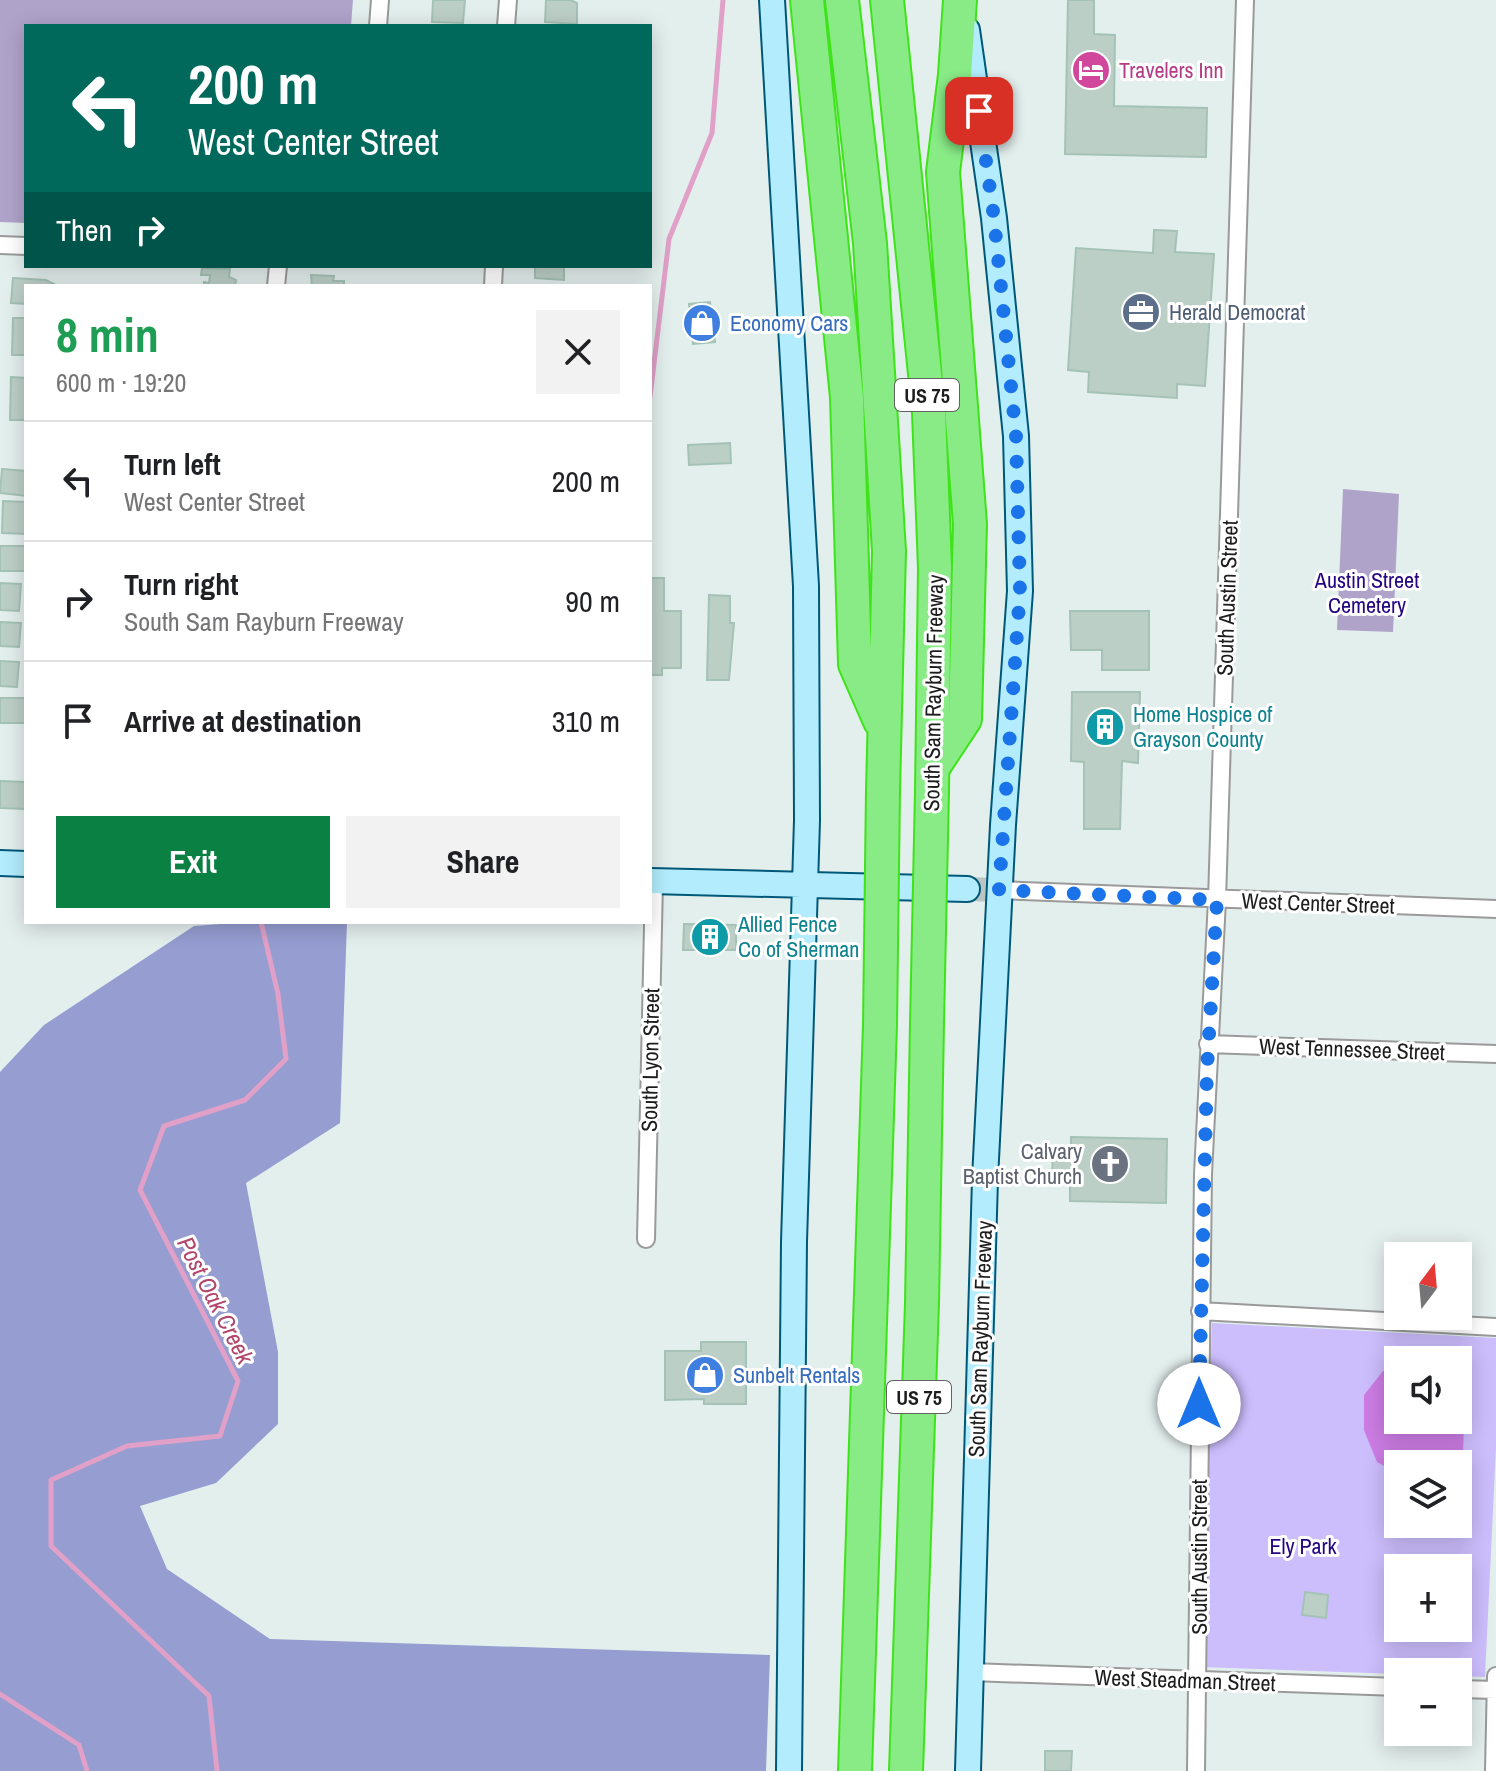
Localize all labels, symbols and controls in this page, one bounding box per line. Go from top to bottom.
text: 200 m [188,46,318,121]
hotel icon: Travelers Inn [1070,49,1112,91]
place label: Travelers Inn [1119,55,1224,85]
icon: left [56,56,160,160]
pin [945,77,1013,145]
icon: arrive [957,89,1001,133]
text: West Center Street [188,118,439,166]
icon: right [128,208,172,252]
text: Then [56,210,112,250]
office icon: Herald Democrat [1120,291,1162,333]
place label: Herald Democrat [1169,297,1305,327]
text: 8 min [56,302,159,367]
shop icon: Economy Cars [681,302,723,344]
place label: Economy Cars [730,308,848,338]
button: close [536,310,620,394]
text: 600 m · 19:20 [56,365,186,400]
road number: US 75 [895,379,959,411]
text: Turn left [124,444,221,484]
icon: left [56,459,100,503]
text: 200 m [552,461,620,501]
text: West Center Street [124,484,305,519]
street label: South Austin Street [1209,520,1245,676]
text: Turn right [124,564,238,604]
park label: Austin Street Cemetery [1314,565,1419,620]
street label: South Sam Rayburn Freeway [916,574,950,812]
icon: right [56,579,100,623]
text: 90 m [565,581,620,621]
text: South Sam Rayburn Freeway [124,604,404,639]
icon: arrive [56,699,100,743]
place label: Home Hospice of Grayson County [1133,699,1273,754]
text: Arrive at destination [124,701,362,741]
text: 310 m [552,701,620,741]
building icon: Home Hospice of Grayson County [1084,706,1126,748]
button: Exit [56,816,330,908]
button: Share [346,816,620,908]
street label: West Center Street [1241,885,1395,921]
place label: Allied Fence Co of Sherman [737,909,859,964]
building icon: Allied Fence Co of Sherman [689,916,731,958]
street label: South Lyon Street [634,988,666,1132]
street label: West Tennessee Street [1259,1031,1445,1067]
place label: Calvary Baptist Church [963,1136,1082,1191]
church icon: Calvary Baptist Church [1089,1143,1131,1185]
street label: South Sam Rayburn Freeway [961,1220,999,1458]
water label: Post Oak Creek [170,1231,262,1370]
north arrow [1384,1242,1472,1330]
map controls [1384,1242,1472,1746]
button: sound [1384,1346,1472,1434]
shop icon: Sunbelt Rentals [684,1354,726,1396]
place label: Sunbelt Rentals [733,1360,860,1390]
position arrow [1157,1362,1241,1446]
road number: US 75 [887,1381,951,1413]
button: layers [1384,1450,1472,1538]
street label: South Austin Street [1184,1479,1214,1635]
park label: Ely Park [1269,1531,1338,1561]
button: + [1384,1554,1472,1642]
button: − [1384,1658,1472,1746]
street label: West Steadman Street [1094,1662,1276,1698]

